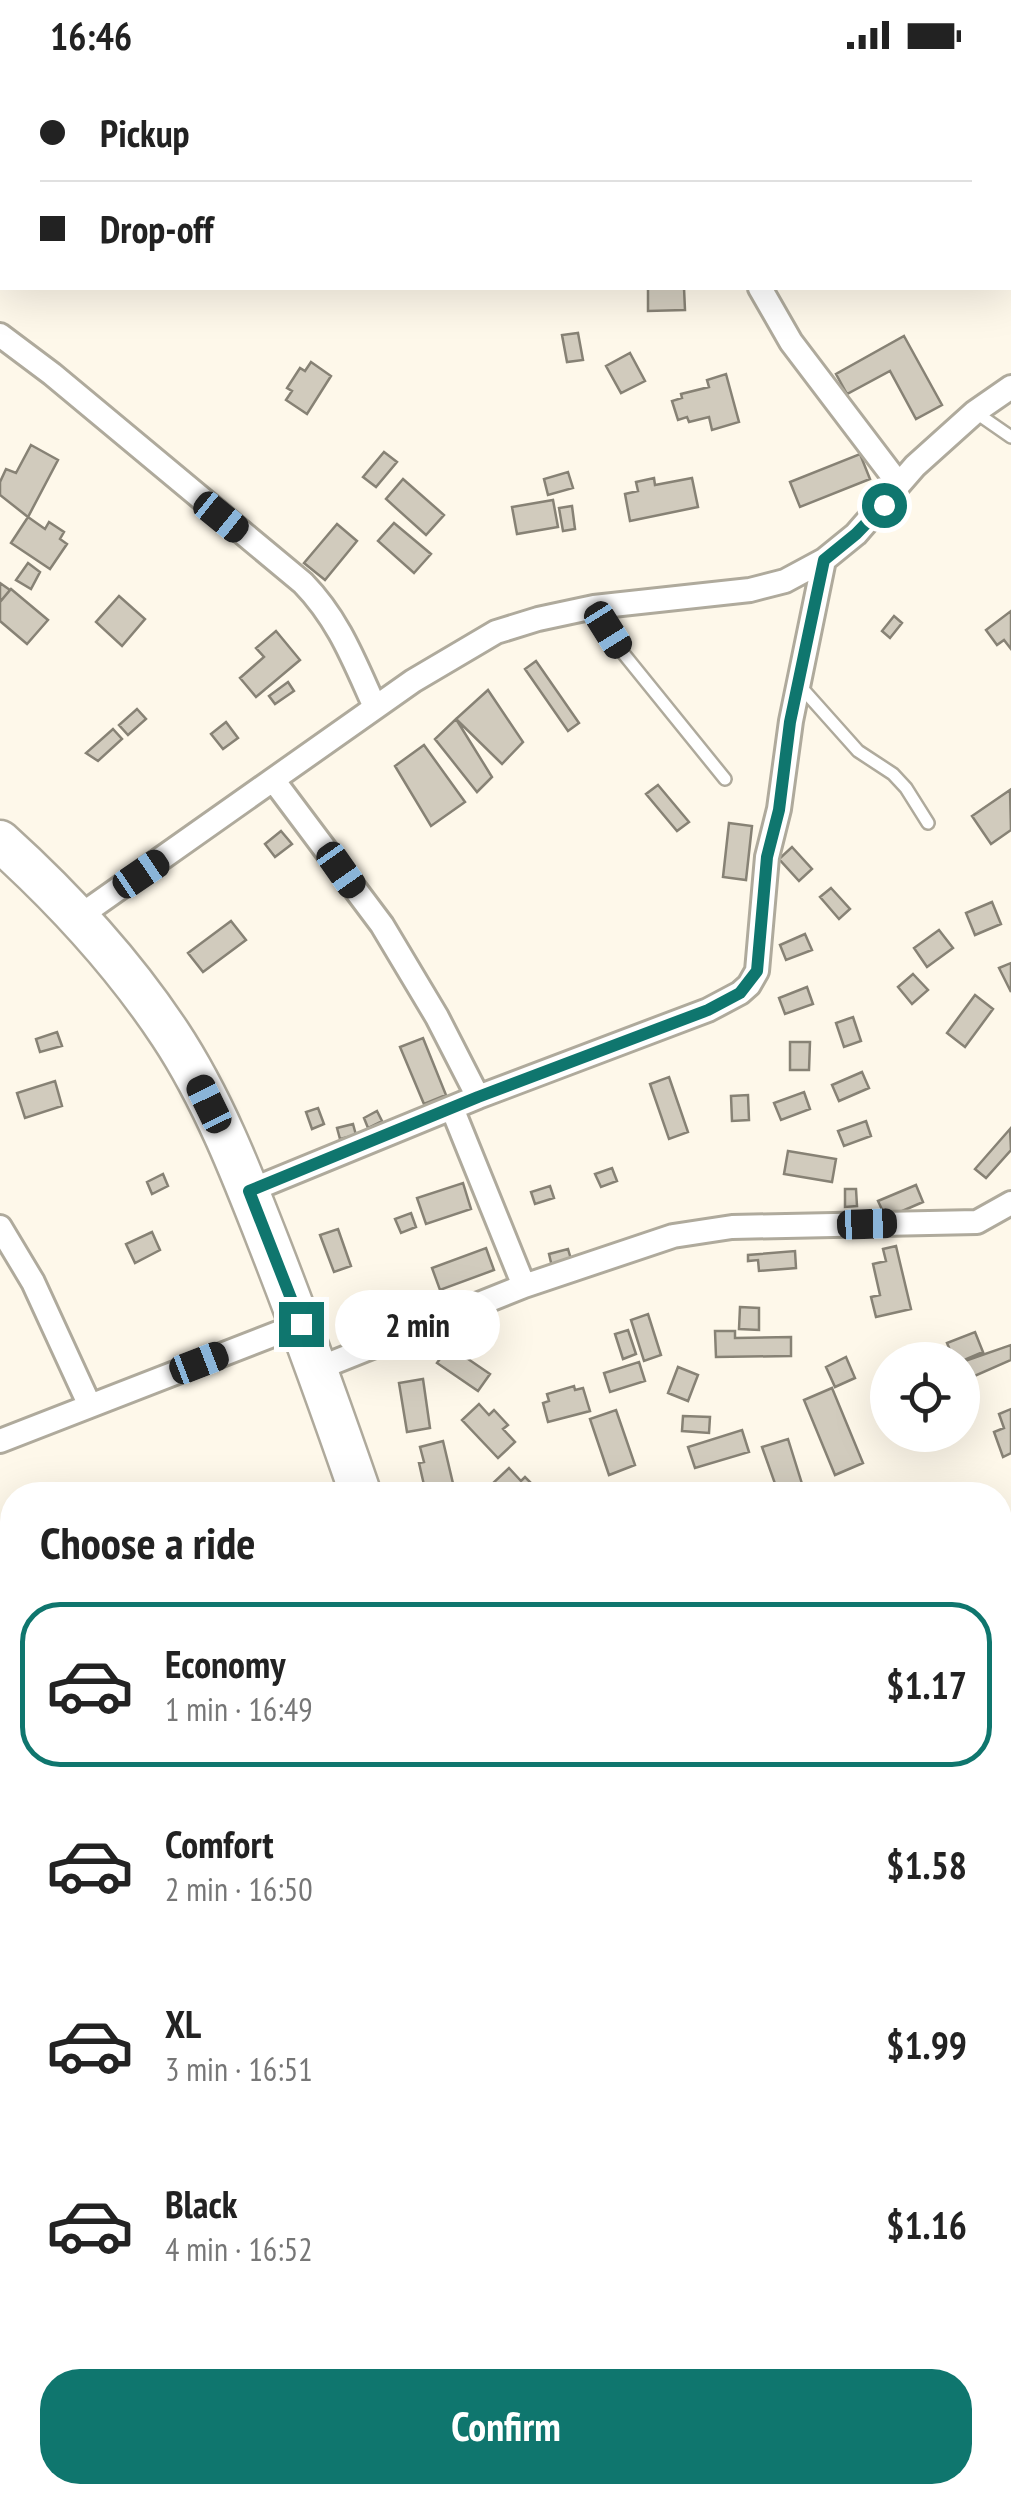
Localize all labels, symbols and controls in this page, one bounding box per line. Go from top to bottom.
text: 16:46 [50,11,132,60]
text: Pickup [100,108,190,157]
text: Drop-off [100,204,214,253]
route start [862,483,907,528]
car [188,486,254,548]
car [579,597,637,663]
car [312,837,370,903]
car [108,845,174,903]
car [182,1070,236,1138]
car [836,1208,898,1240]
callout: 2 min [336,1289,501,1359]
route end [279,1302,324,1347]
text: 2 min [385,1304,450,1346]
car [166,1338,232,1388]
map controls [870,1342,980,1452]
button: locate [870,1342,980,1452]
text: Choose a ride [40,1513,255,1571]
text: Economy [165,1639,285,1688]
icon: car [45,1640,135,1730]
text: $1.17 [886,1660,967,1709]
text: 1 min · 16:49 [165,1688,313,1730]
text: Comfort [165,1819,274,1868]
icon: car [45,1820,135,1910]
text: $1.58 [886,1840,967,1889]
text: 2 min · 16:50 [165,1868,313,1910]
text: XL [165,1999,201,2048]
icon: car [45,2000,135,2090]
text: $1.99 [886,2020,967,2069]
text: 3 min · 16:51 [165,2048,313,2090]
text: Black [165,2179,238,2228]
icon: car [45,2180,135,2270]
text: $1.16 [886,2200,967,2249]
text: 4 min · 16:52 [165,2228,313,2270]
button: Confirm [40,2369,972,2484]

